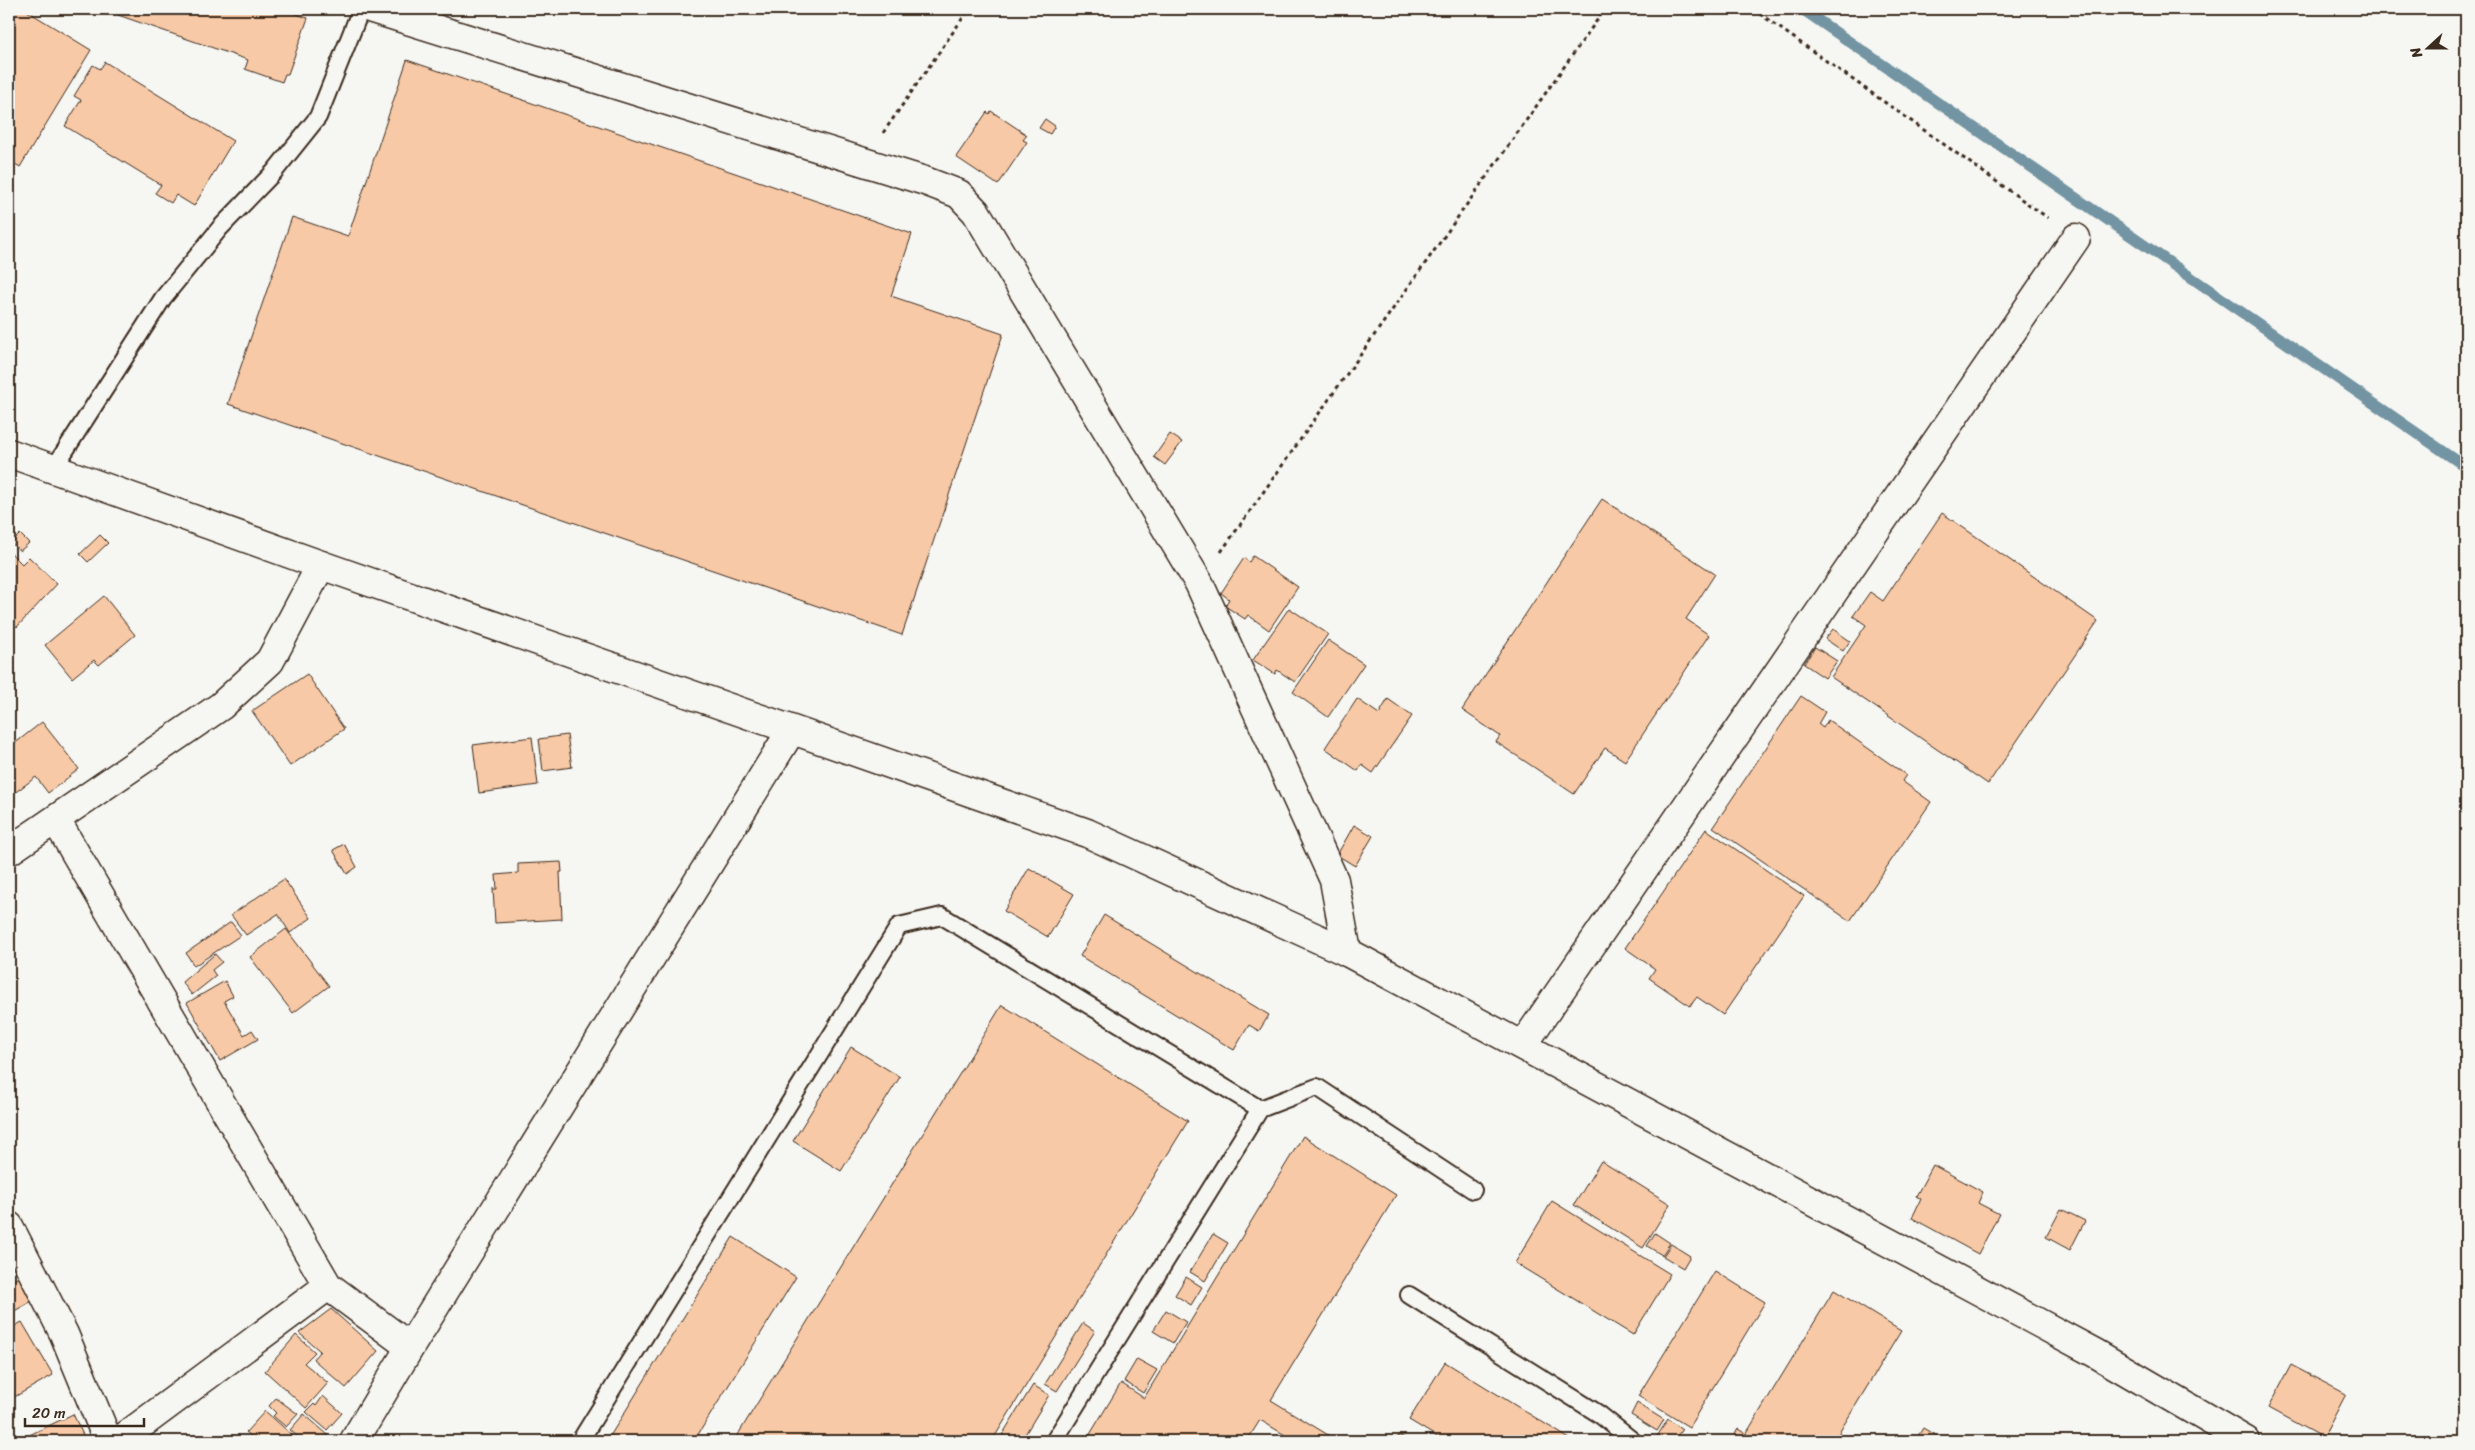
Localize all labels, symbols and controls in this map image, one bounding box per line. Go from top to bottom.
north arrow [2402,22,2452,72]
text: N [2403,43,2430,62]
scale bar [25,1395,144,1427]
text: 20 m [32,1400,66,1426]

